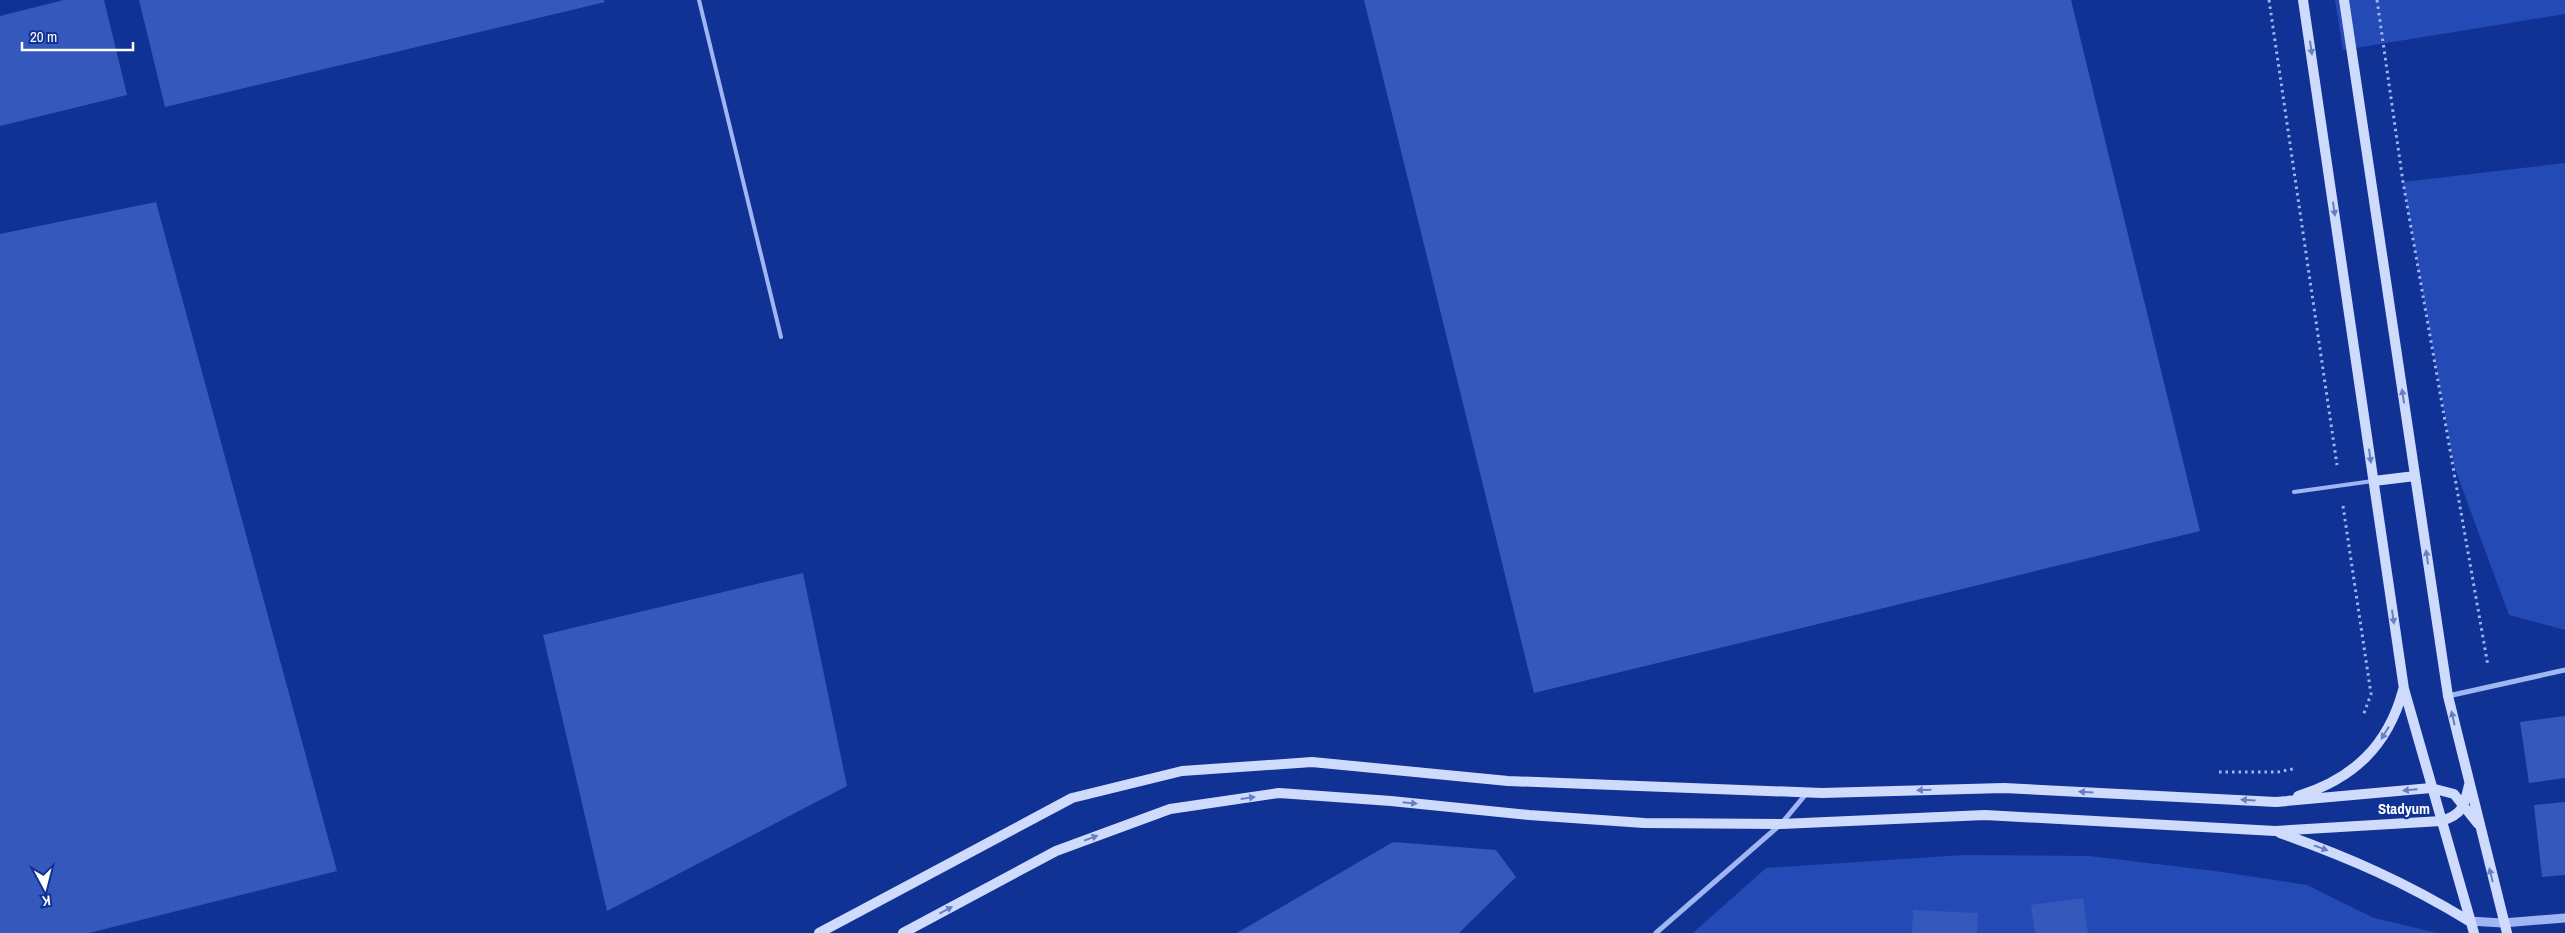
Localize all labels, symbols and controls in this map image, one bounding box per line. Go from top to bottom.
scale bar [22,20,134,52]
text: 20 m [30,26,57,47]
one-way arrow [2307,40,2315,56]
one-way arrow [2331,201,2339,217]
one-way arrow [2399,388,2407,404]
one-way arrow [2366,449,2374,465]
one-way arrow [2423,549,2431,565]
one-way arrow [2390,610,2398,626]
one-way arrow [2449,710,2457,725]
one-way arrow [2380,727,2389,740]
one-way arrow [1916,786,1932,794]
one-way arrow [2402,786,2418,794]
one-way arrow [2078,787,2094,795]
one-way arrow [1240,793,1256,801]
one-way arrow [2240,796,2256,804]
district label: Stadyum [2378,798,2430,819]
one-way arrow [1402,799,1418,807]
one-way arrow [1084,834,1099,841]
one-way arrow [2314,844,2329,852]
north arrow [20,863,70,913]
one-way arrow [2487,868,2495,883]
text: K [41,891,52,910]
one-way arrow [939,906,954,914]

